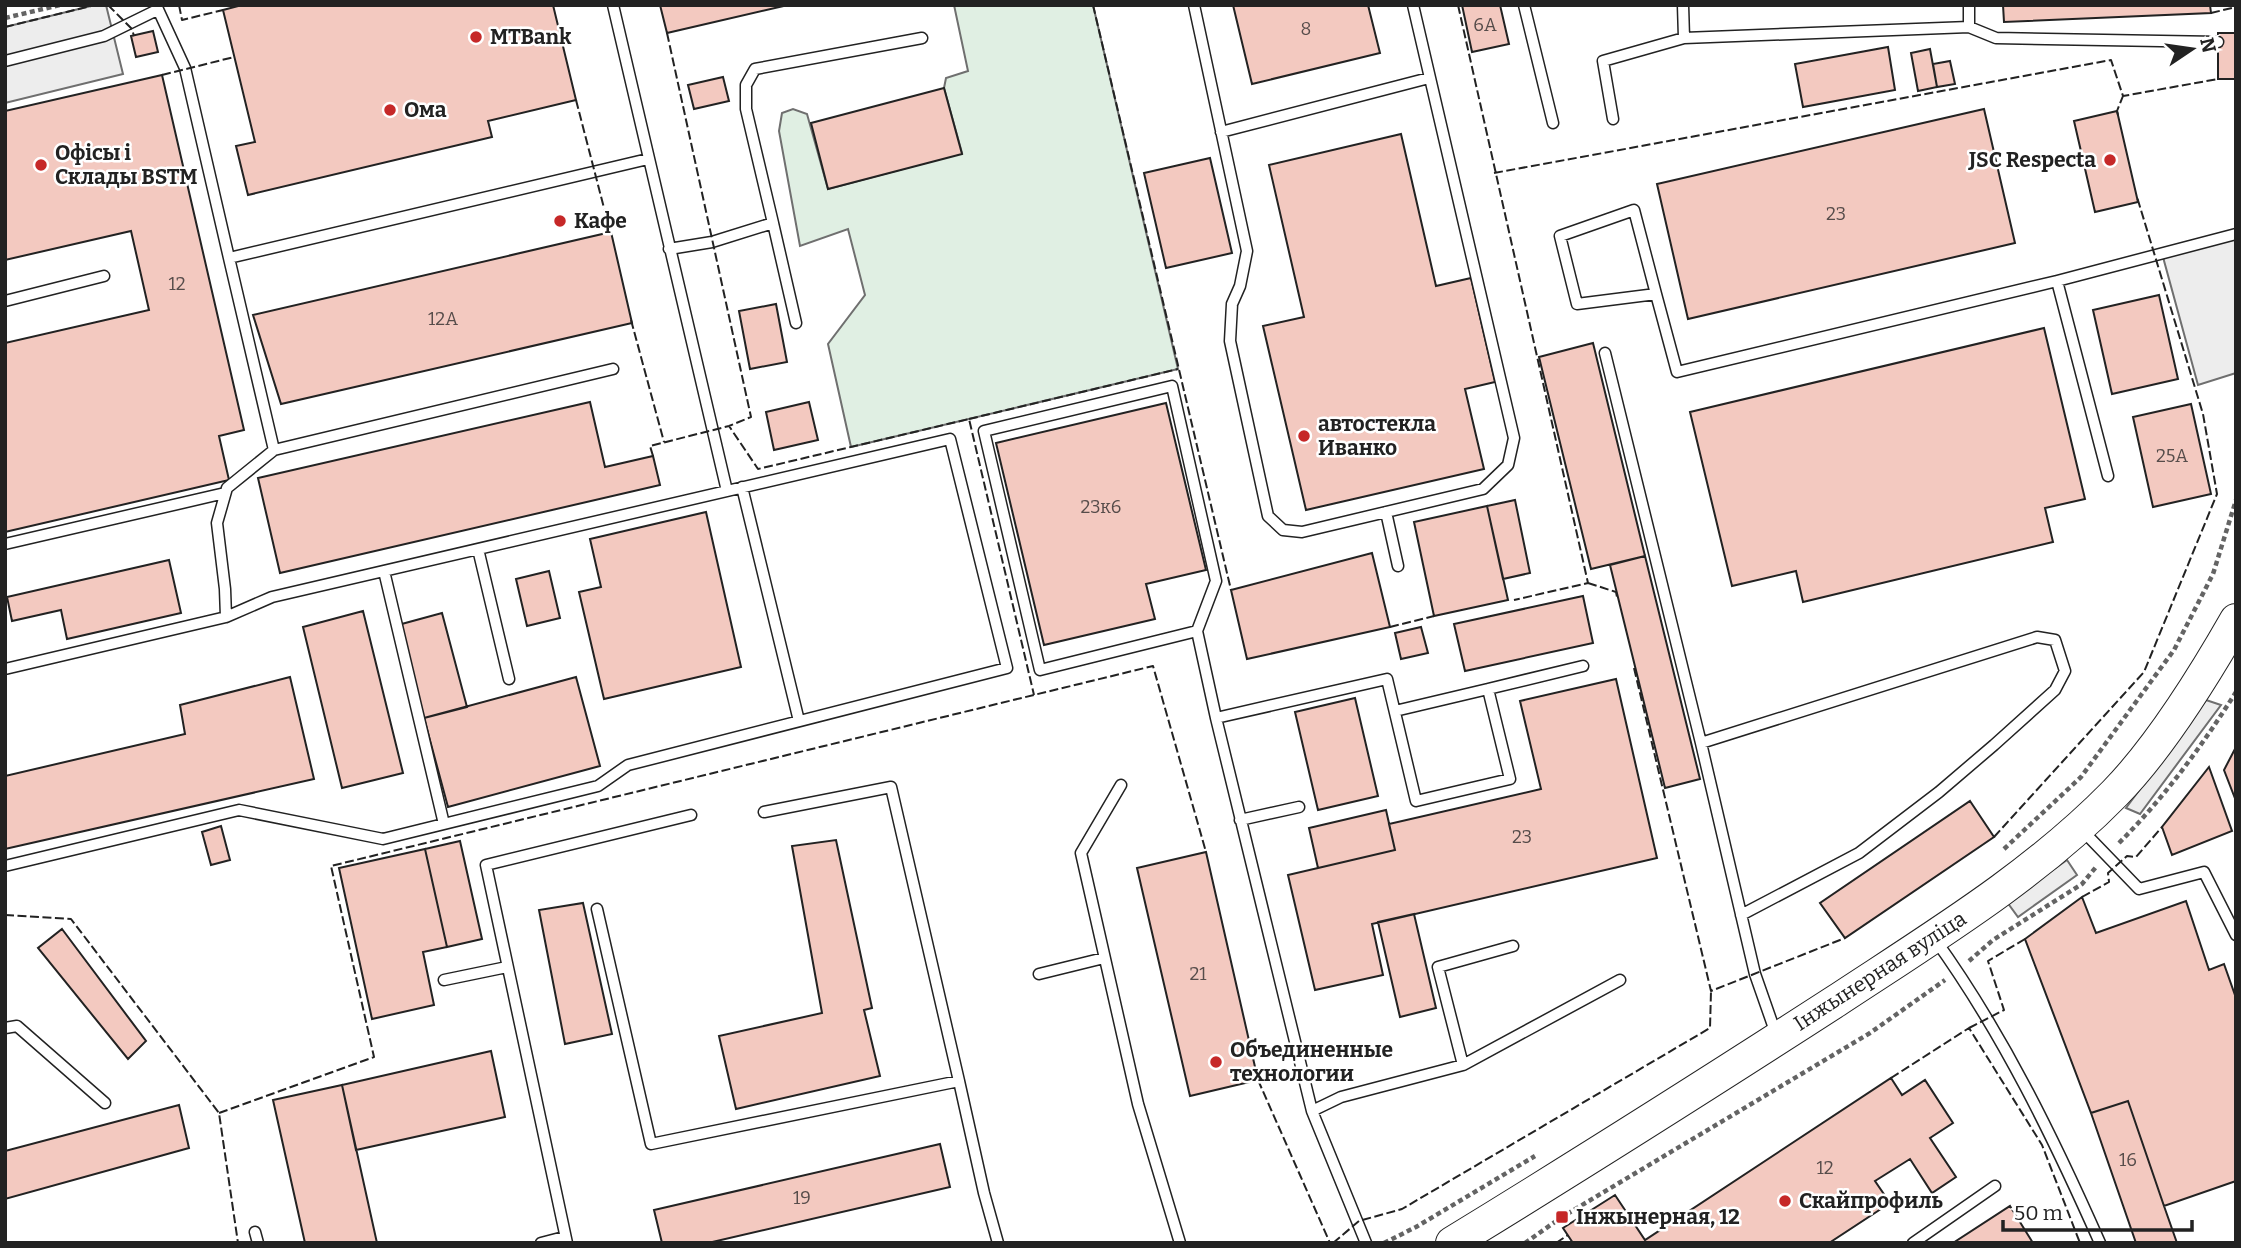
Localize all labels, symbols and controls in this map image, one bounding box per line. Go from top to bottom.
house number: 6А [1473,14,1497,36]
north arrow [2157,14,2227,84]
house number: 8 [1301,18,1311,40]
place label: MTBank [490,24,572,50]
marker: MTBank [468,29,484,45]
text: N [2195,36,2221,55]
place label: Ома [404,97,447,123]
marker: Ома [382,102,398,118]
place label: Офісы і Склады BSTM [55,140,198,190]
place label: JSC Respecta [1968,147,2096,173]
marker: JSC Respecta [2102,152,2118,168]
marker: Офісы і Склады BSTM [33,157,49,173]
house number: 23 [1826,203,1846,225]
place label: Кафе [574,208,627,234]
marker: Кафе [552,213,568,229]
house number: 12 [168,273,186,295]
house number: 12А [428,308,458,330]
place label: автостекла Иванко [1318,411,1436,461]
marker: автостекла Иванко [1296,428,1312,444]
house number: 25А [2156,445,2188,467]
house number: 23к6 [1081,496,1121,518]
house number: 23 [1512,826,1532,848]
street label: Інжынерная вуліца [1789,905,1972,1036]
house number: 21 [1189,963,1207,985]
place label: Объединенные технологии [1230,1037,1393,1087]
marker: Объединенные технологии [1208,1054,1224,1070]
house number: 16 [2119,1149,2137,1171]
house number: 12 [1816,1157,1834,1179]
house number: 19 [793,1187,811,1209]
place label: Скайпрофиль [1799,1188,1944,1214]
scale bar [2003,1188,2192,1232]
marker: Скайпрофиль [1777,1193,1793,1209]
text: 50 m [2014,1200,2063,1226]
place label: Інжынерная, 12 [1576,1204,1740,1230]
marker: Інжынерная, 12 [1554,1209,1570,1225]

